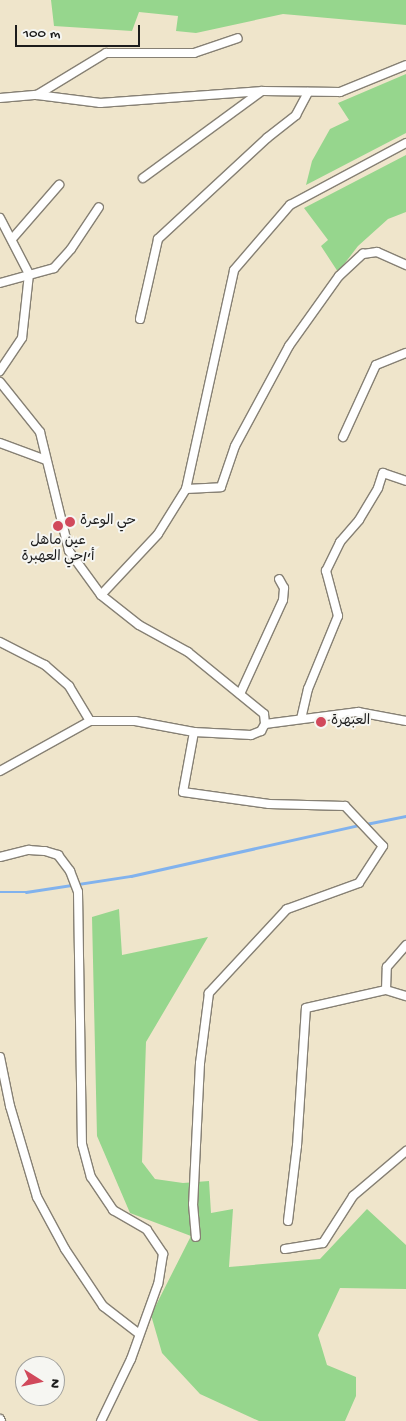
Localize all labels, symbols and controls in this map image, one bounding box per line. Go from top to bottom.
scale bar [18,15,142,47]
text: 100 m [23,25,60,43]
place label: حي الوعرة [80,514,136,530]
marker: حي الوعرة [64,516,76,528]
marker: عين ماهل أ‘/حي العهبرة [52,520,64,532]
place label: عين ماهل أ‘/حي العهبرة [21,534,95,566]
place label: العبهرة [331,714,370,730]
marker: العبهرة [315,716,327,728]
north arrow [15,1356,65,1406]
text: N [45,1378,63,1389]

